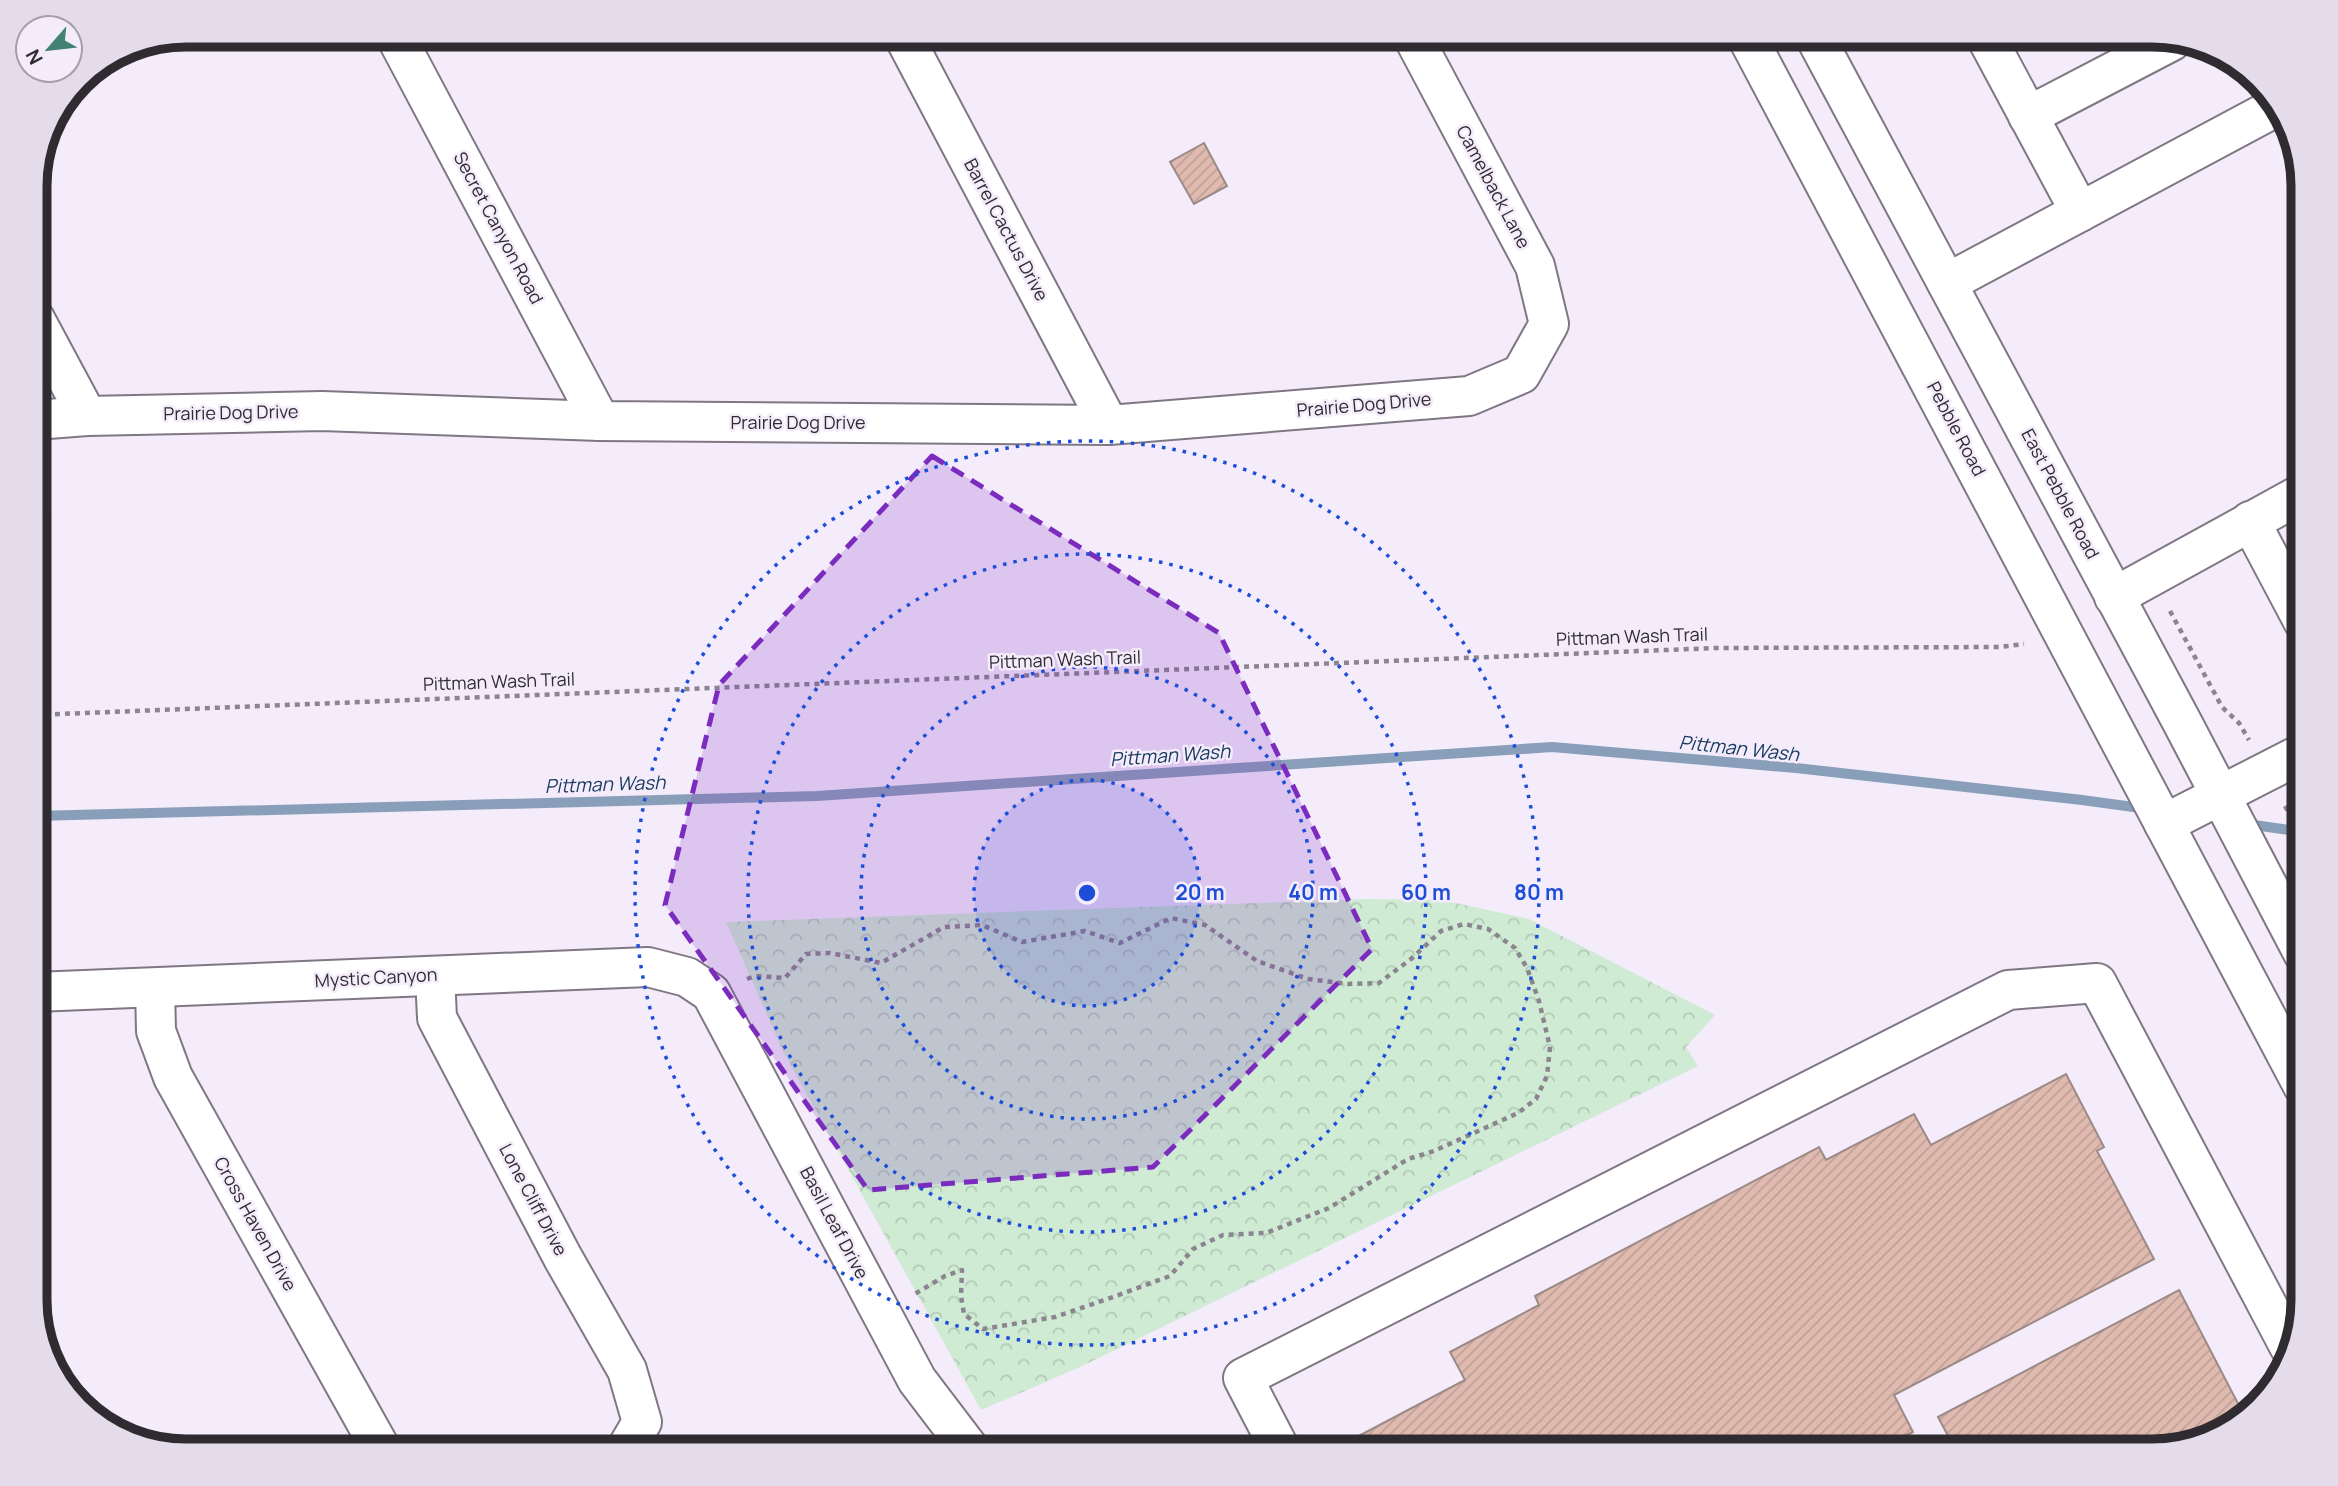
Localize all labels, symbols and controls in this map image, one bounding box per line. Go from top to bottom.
north arrow [14,14,84,84]
text: N [19,45,49,69]
street label: Camelback Lane [1451,121,1536,252]
street label: Secret Canyon Road [449,147,549,308]
street label: Barrel Cactus Drive [959,154,1055,305]
street label: Pebble Road [1922,377,1992,480]
street label: Prairie Dog Drive [1296,386,1432,422]
street label: Prairie Dog Drive [163,399,299,425]
street label: Prairie Dog Drive [730,410,866,434]
street label: East Pebble Road [2016,424,2105,563]
street label: Pittman Wash Trail [1556,621,1708,651]
street label: Pittman Wash Trail [989,644,1141,674]
street label: Pittman Wash Trail [423,666,575,696]
water label: Pittman Wash [1678,729,1801,767]
water label: Pittman Wash [1109,738,1232,772]
water label: Pittman Wash [544,769,666,799]
text: 20 m [1175,878,1225,906]
text: 40 m [1288,878,1338,906]
text: 60 m [1401,878,1451,906]
text: 80 m [1514,878,1564,906]
centre of rings [1075,881,1099,905]
street label: Mystic Canyon [314,962,438,992]
street label: Lone Cliff Drive [494,1139,573,1260]
street label: Cross Haven Drive [209,1152,303,1295]
street label: Basil Leaf Drive [795,1162,875,1283]

